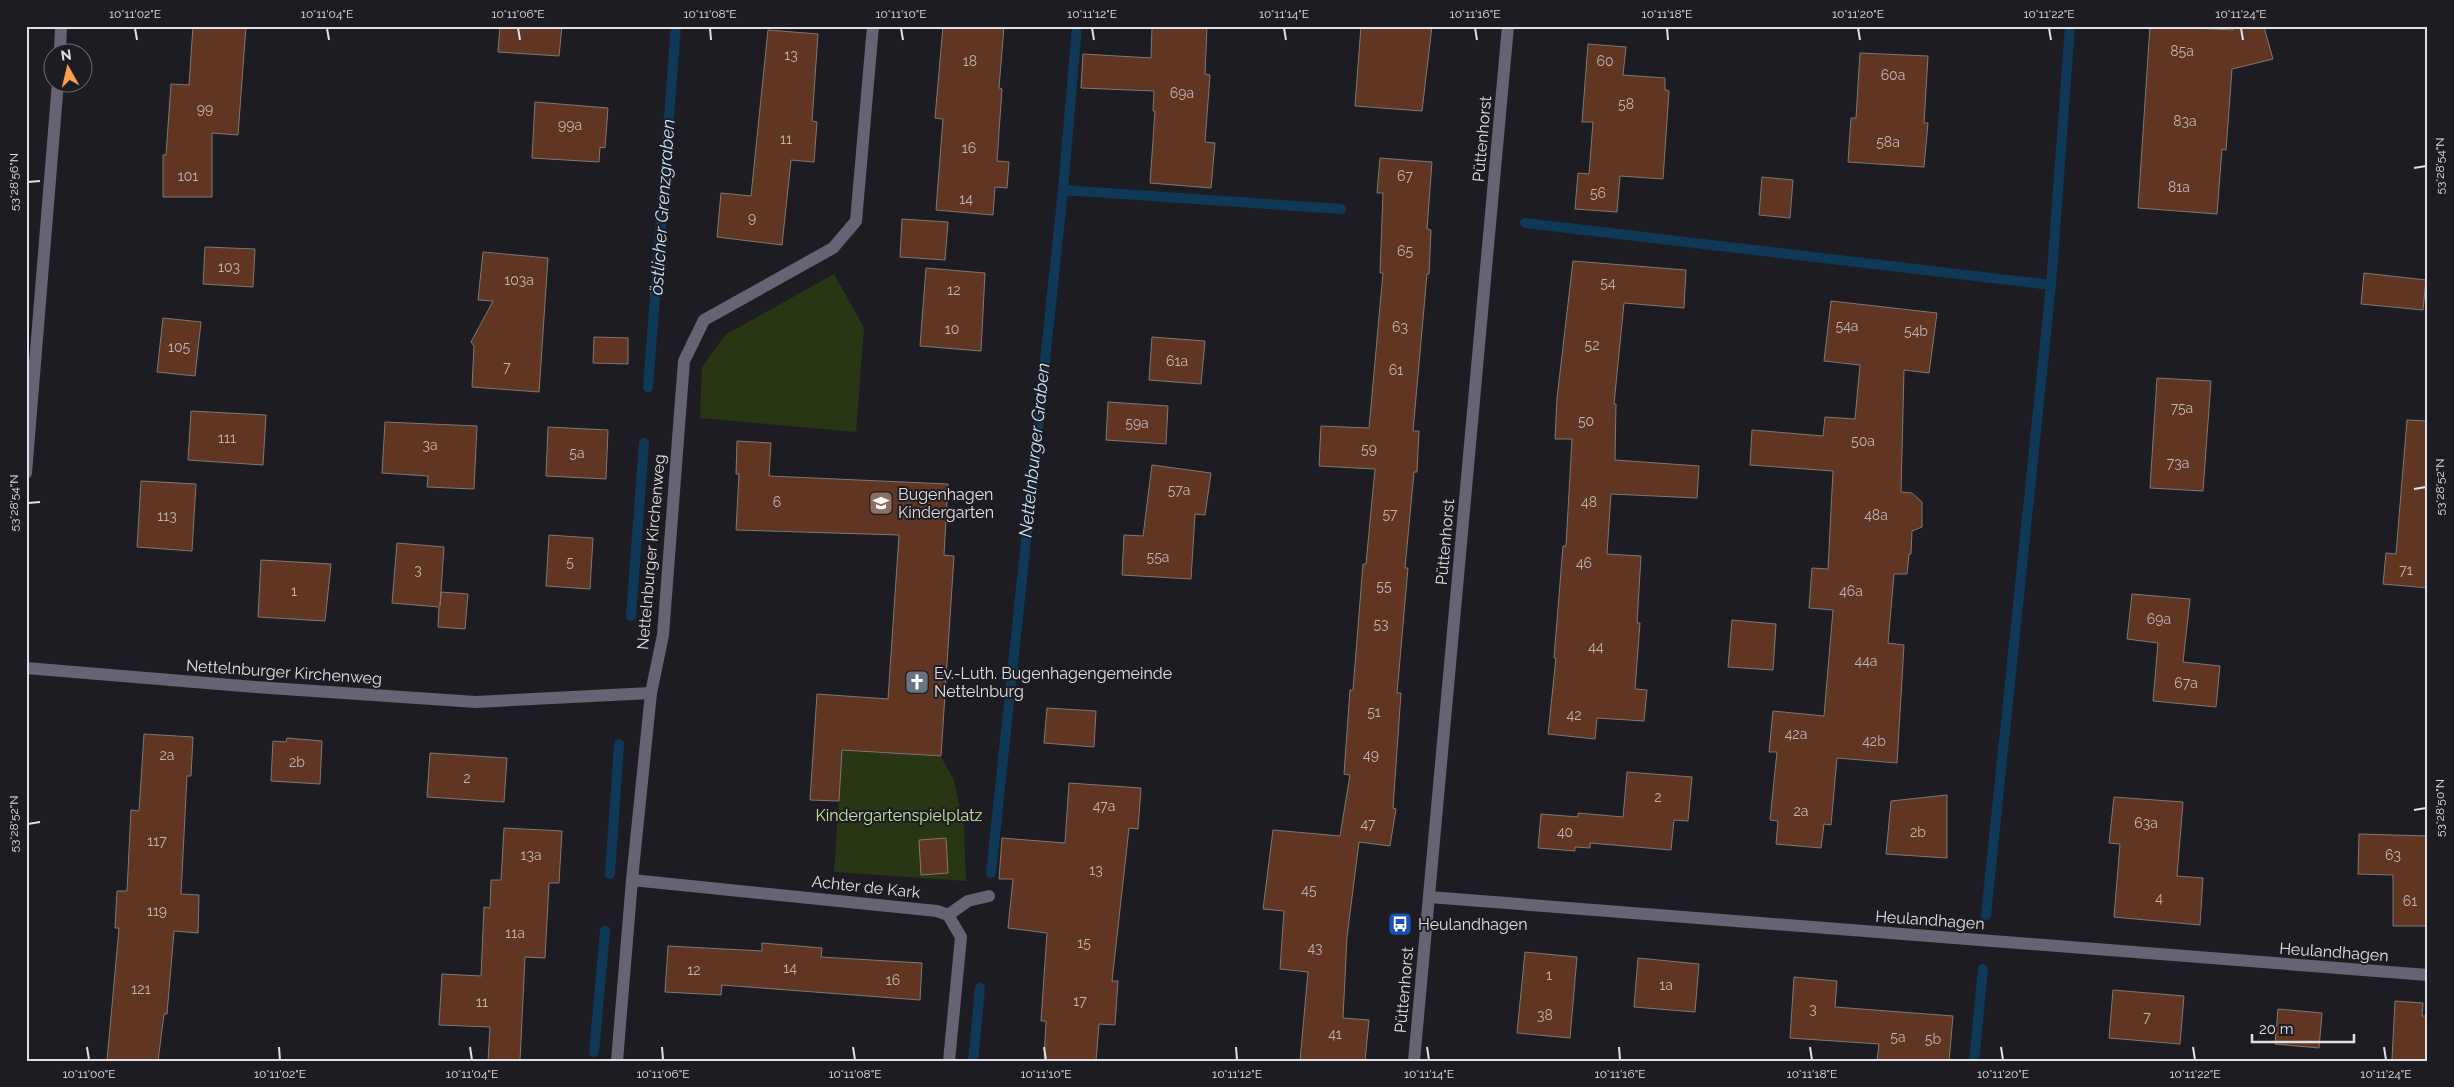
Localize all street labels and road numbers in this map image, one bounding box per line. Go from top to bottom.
street label: Püttenhorst [1469,95,1495,183]
street label: Nettelnburger Kirchenweg [633,453,669,651]
street label: Püttenhorst [1432,498,1458,586]
street label: Nettelnburger Kirchenweg [185,656,383,688]
street label: Achter de Kark [811,872,922,902]
street label: Heulandhagen [1875,907,1985,933]
street label: Heulandhagen [2279,939,2389,965]
street label: Püttenhorst [1391,946,1417,1034]

